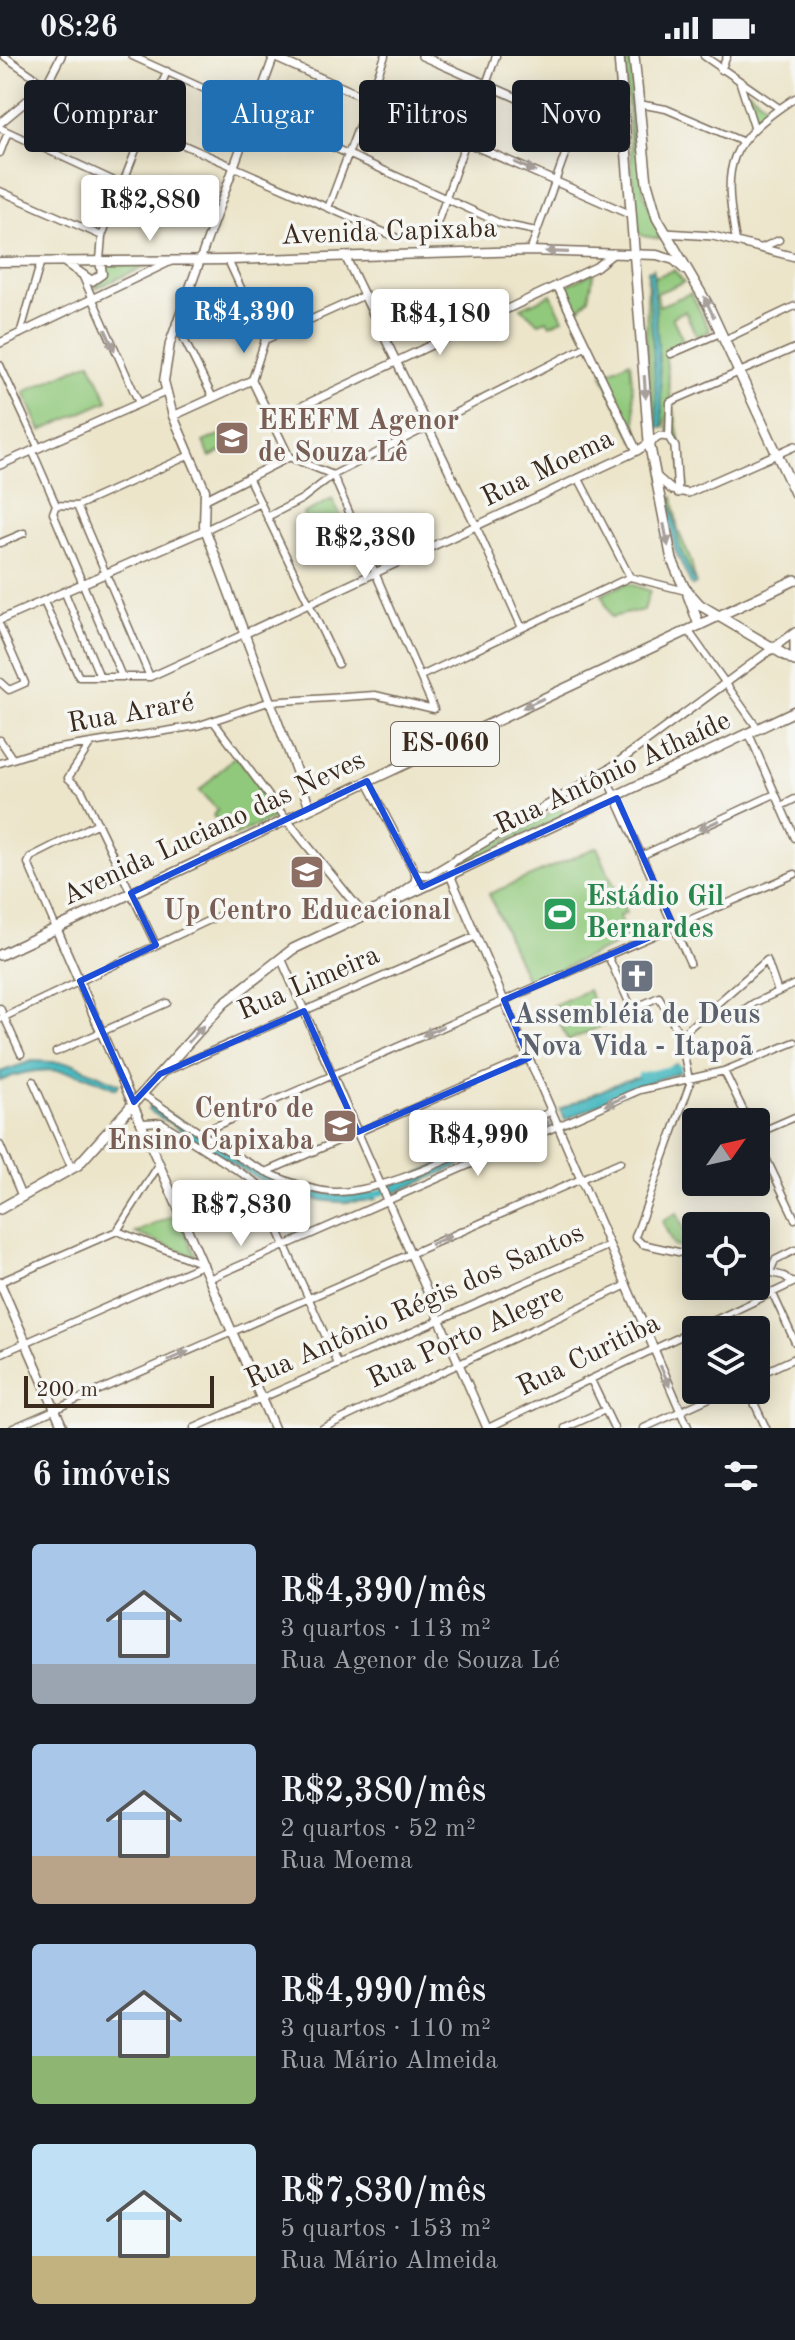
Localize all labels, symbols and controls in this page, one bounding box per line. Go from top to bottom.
text: 08:26 [40,13,118,43]
chip: Comprar [24,80,186,152]
chip: Alugar [202,80,343,152]
chip: Filtros [359,80,496,152]
chip: Novo [512,80,630,152]
one-way arrow [513,160,536,174]
pin: R$2,880 [76,175,224,243]
text: R$2,880 [99,188,201,214]
street label: Avenida Capixaba [280,215,498,251]
one-way arrow [544,245,569,258]
pin: R$4,390 [170,287,318,355]
pin: R$4,180 [366,289,514,357]
one-way arrow [702,295,716,319]
text: R$4,390 [193,300,295,326]
text: R$4,180 [389,302,491,328]
one-way arrow [104,328,117,352]
one-way arrow [639,375,652,400]
place label: EEEFM Agenor de Souza Lê [258,408,459,468]
school or university icon: EEEFM Agenor de Souza Lê [213,419,251,457]
street label: Rua Moema [478,425,619,513]
pin: R$2,380 [291,513,439,581]
one-way arrow [660,522,673,547]
text: R$2,380 [314,526,416,552]
street label: Rua Araré [66,689,196,739]
one-way arrow [521,696,545,710]
street label: Rua Antônio Athaíde [491,707,735,841]
road number: ES-060 [391,722,499,766]
street label: Avenida Luciano das Neves [58,746,370,912]
one-way arrow [698,818,721,831]
school or university icon: Up Centro Educacional [288,853,326,891]
place label: Estádio Gil Bernardes [586,884,725,944]
sports icon: Estádio Gil Bernardes [541,895,579,933]
place label: Up Centro Educacional [163,898,451,926]
street label: Rua Limeira [234,942,384,1026]
church icon: Assembléia de Deus Nova Vida - Itapoã [618,957,656,995]
place label: Assembléia de Deus Nova Vida - Itapoã [514,1002,760,1062]
one-way arrow [187,1024,205,1044]
one-way arrow [421,1024,445,1038]
one-way arrow [311,1028,324,1052]
one-way arrow [604,1094,627,1108]
place label: Centro de Ensino Capixaba [107,1096,314,1156]
school or university icon: Centro de Ensino Capixaba [321,1107,359,1145]
north arrow [682,1108,770,1196]
map controls [682,1108,770,1404]
pin: R$4,990 [404,1110,552,1178]
text: R$4,990 [427,1123,529,1149]
pin: R$7,830 [167,1180,315,1248]
text: R$7,830 [190,1193,292,1219]
button: locate [682,1212,770,1300]
street label: Rua Antônio Régis dos Santos [241,1219,589,1395]
one-way arrow [430,1234,453,1247]
street label: Rua Porto Alegre [364,1279,568,1395]
street label: Rua Curitiba [513,1309,665,1403]
button: layers [682,1316,770,1404]
one-way arrow [166,1350,190,1363]
one-way arrow [659,1364,672,1388]
scale bar [24,1372,214,1408]
text: 200 m [36,1379,98,1401]
icon: filters [719,1454,763,1498]
text: 6 imóveis [32,1459,170,1493]
text: R$4,390/mês [280,1575,486,1609]
icon: home [96,1576,192,1672]
text: 3 quartos · 113 m² [280,1616,491,1642]
text: Rua Agenor de Souza Lé [280,1648,560,1674]
text: R$2,380/mês [280,1775,486,1809]
icon: home [96,1776,192,1872]
text: 2 quartos · 52 m² [280,1816,476,1842]
text: Rua Moema [280,1848,413,1874]
text: R$4,990/mês [280,1975,486,2009]
icon: home [96,1976,192,2072]
text: 3 quartos · 110 m² [280,2016,491,2042]
text: Rua Mário Almeida [280,2048,498,2074]
text: R$7,830/mês [280,2175,486,2209]
icon: home [96,2176,192,2272]
text: 5 quartos · 153 m² [280,2216,491,2242]
text: Rua Mário Almeida [280,2248,498,2274]

